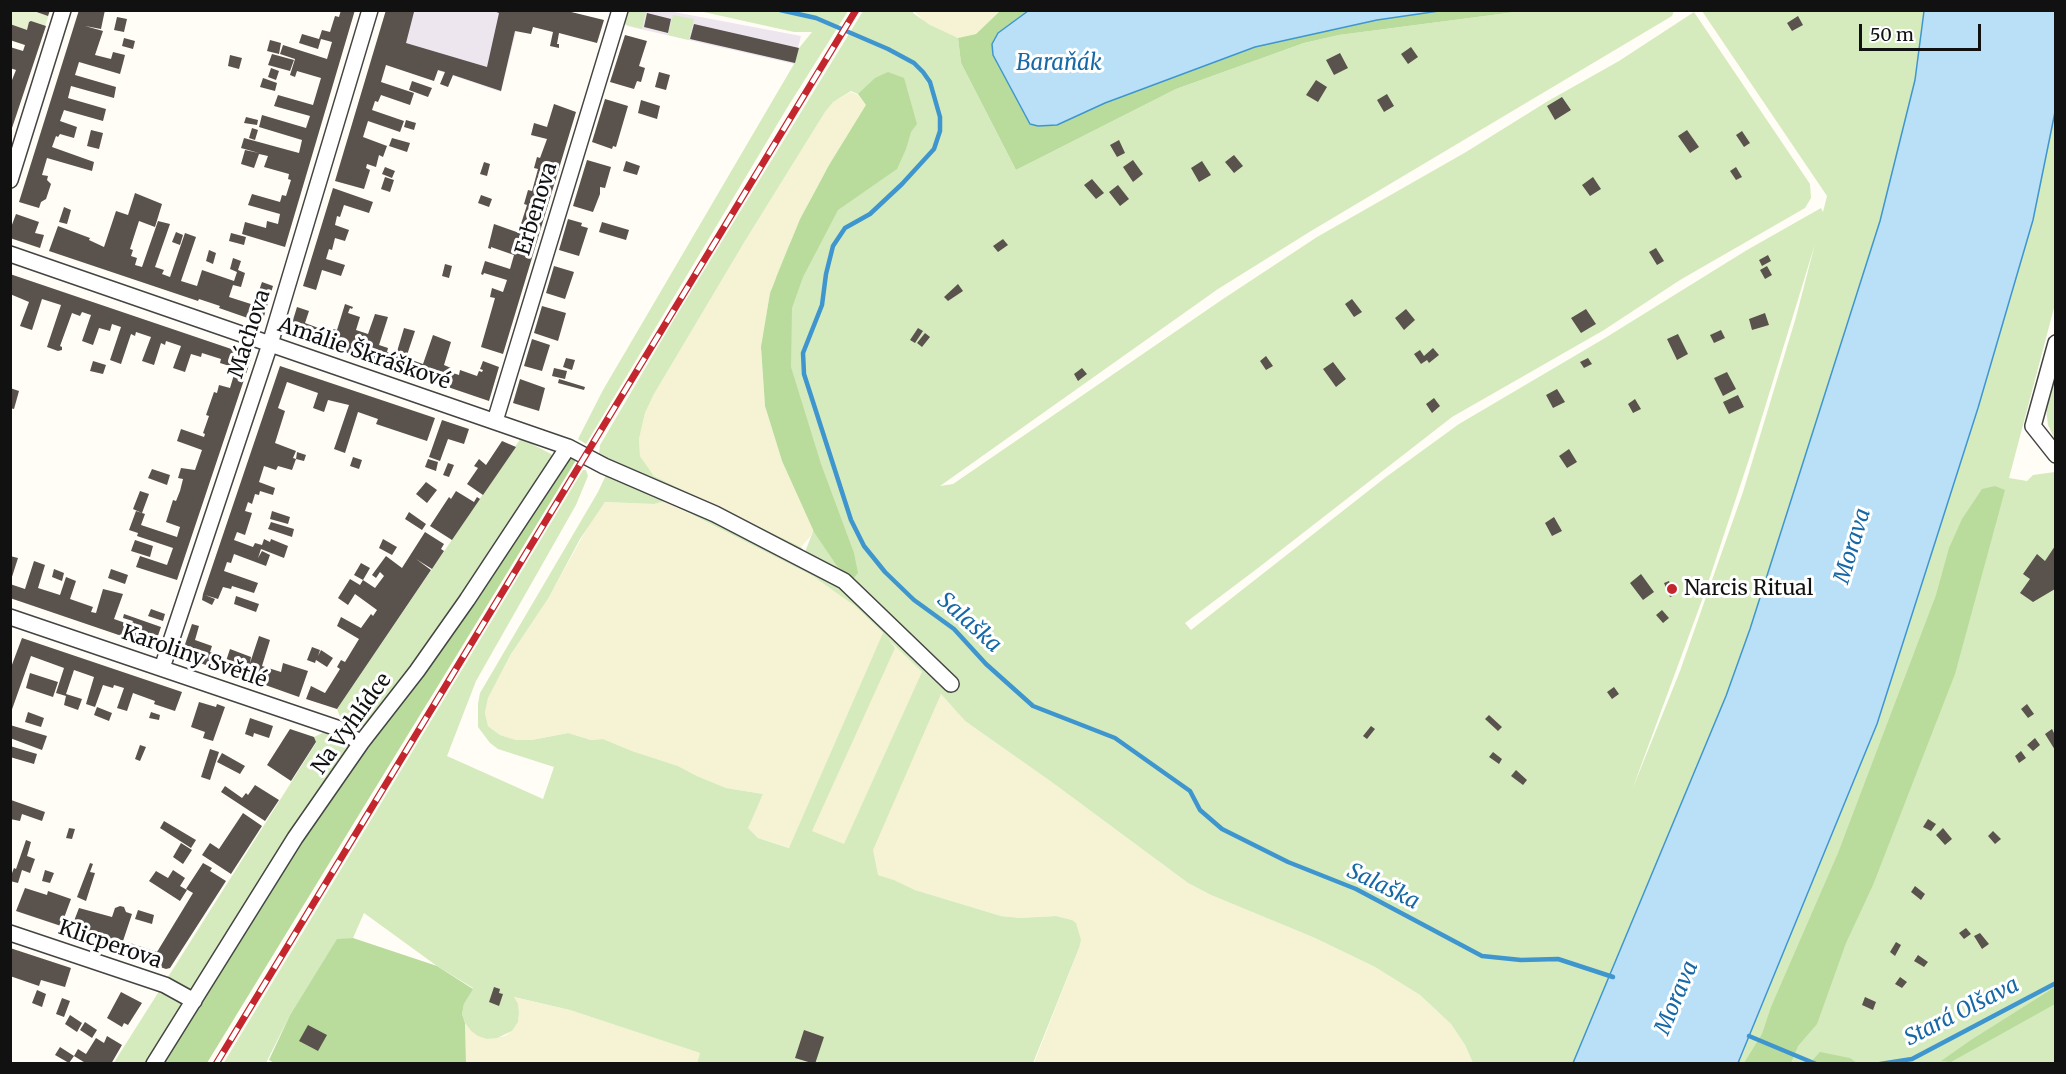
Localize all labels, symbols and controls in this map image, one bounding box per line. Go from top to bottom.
scale bar [1862,12,1984,50]
text: 50 m [1870,23,1914,46]
water label: Baraňák [1016,51,1102,77]
street label: Erbenova [511,160,563,258]
street label: Máchova [224,287,276,381]
street label: Amálie Škráškové [275,313,453,395]
water label: Morava [1829,505,1877,587]
place label: Narcis Ritual [1684,576,1813,602]
marker: Narcis Ritual [1665,582,1679,596]
water label: Salaška [932,587,1006,659]
street label: Karoliny Světlé [118,620,270,694]
street label: Na Vyhlídce [307,669,397,779]
water label: Salaška [1343,858,1423,916]
street label: Klicperova [55,916,165,974]
water label: Morava [1650,957,1704,1039]
water label: Stará Olšava [1900,972,2024,1052]

